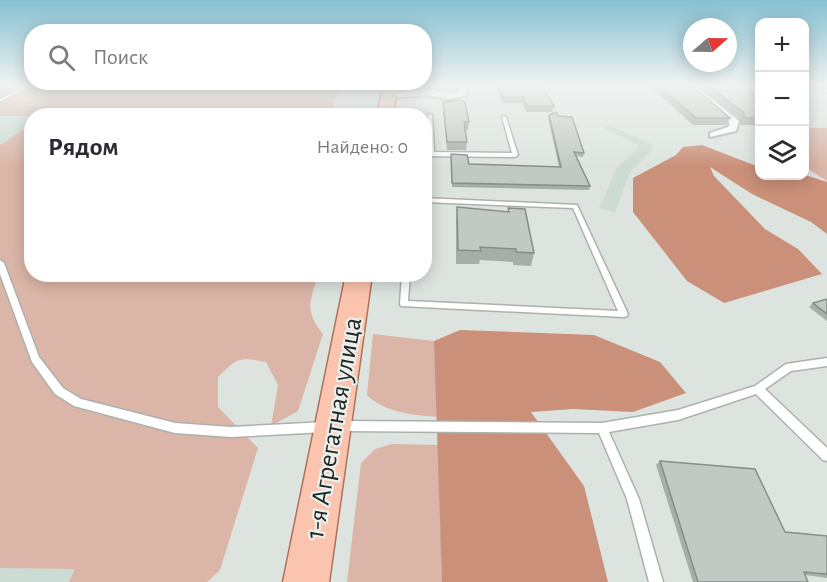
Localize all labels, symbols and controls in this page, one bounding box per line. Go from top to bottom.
north arrow [683,18,737,72]
map controls [755,18,809,180]
button: + [755,18,809,72]
search box [24,24,432,90]
icon: search [45,41,78,74]
text: Поиск [93,46,148,68]
button: − [755,72,809,126]
button: layers [755,126,809,180]
text: Рядом [48,134,119,160]
text: Найдено: 0 [317,137,408,157]
street label: 1-я Агрегатная улица [301,315,367,541]

